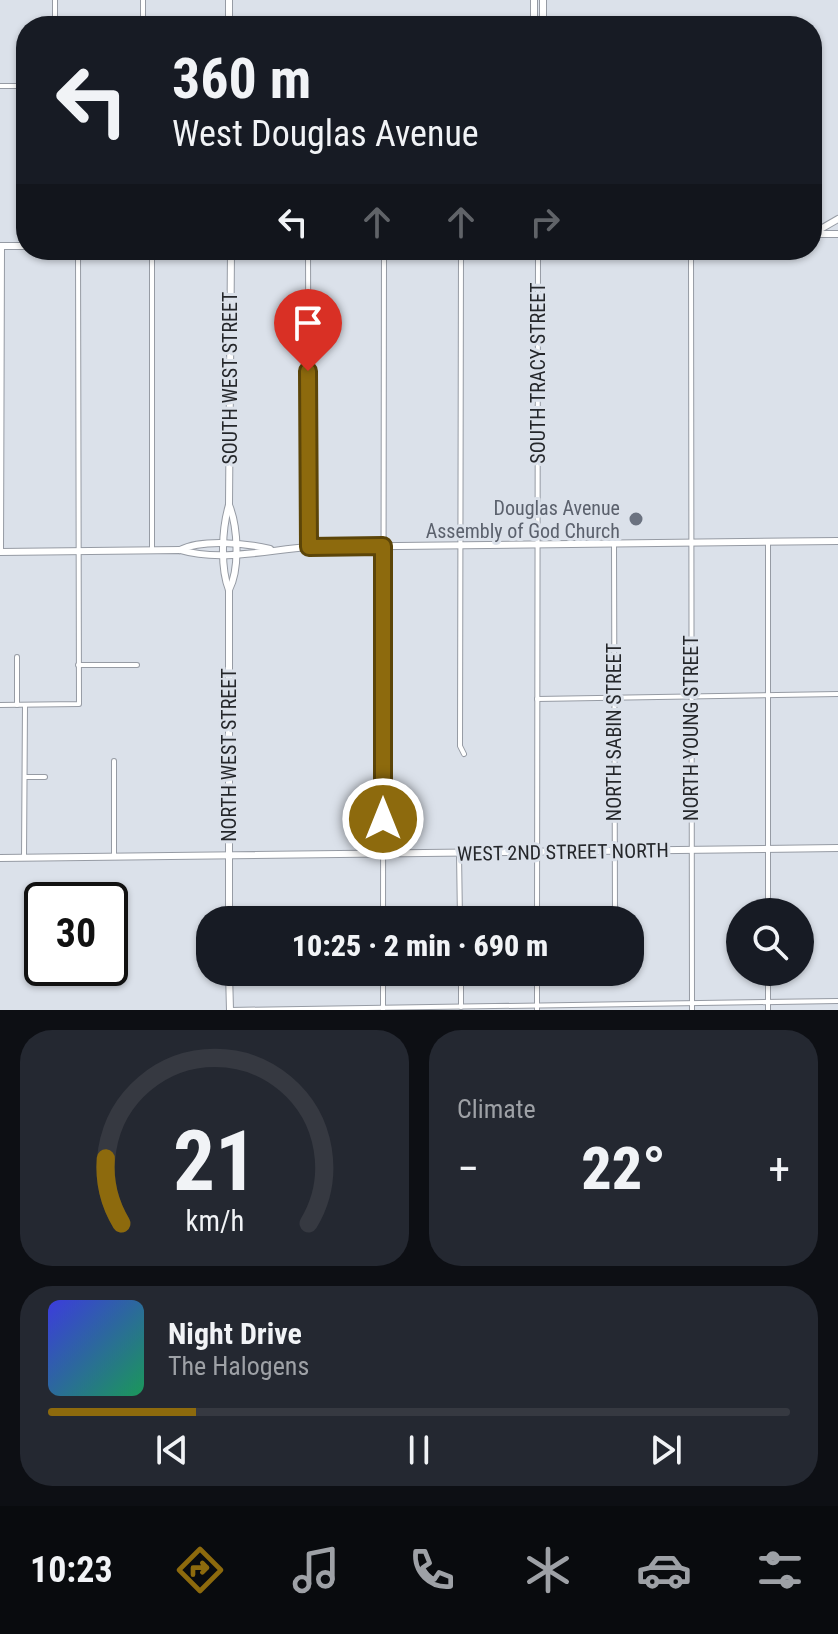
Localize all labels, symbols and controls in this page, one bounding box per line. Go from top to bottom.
text: 360 m [172,46,311,112]
icon: left [40,48,144,152]
text: West Douglas Avenue [172,113,479,155]
icon: left [271,200,315,244]
icon: ahead [355,200,399,244]
icon: ahead [439,200,483,244]
icon: right [523,200,567,244]
street label: SOUTH TRACY STREET [526,282,550,464]
pin [274,289,342,371]
street label: SOUTH WEST STREET [218,291,242,465]
icon: arrive [286,301,330,345]
place label: Douglas Avenue Assembly of God Church [426,496,620,543]
marker: Douglas Avenue Assembly of God Church [627,510,645,528]
street label: NORTH YOUNG STREET [679,635,703,821]
street label: NORTH SABIN STREET [602,643,626,821]
street label: NORTH WEST STREET [217,668,241,842]
position arrow [341,777,425,861]
street label: WEST 2ND STREET NORTH [457,838,669,866]
speed limit sign: 30 [24,882,128,986]
map controls [726,898,814,986]
button: search [726,898,814,986]
text: 10:25 · 2 min · 690 m [292,928,548,963]
text: Climate [457,1094,536,1124]
text: 21 [172,1113,257,1210]
text: 22° [581,1133,666,1204]
text: − [457,1143,479,1195]
text: + [768,1143,790,1195]
text: km/h [185,1204,244,1238]
text: Night Drive [168,1316,302,1351]
text: The Halogens [168,1351,309,1381]
icon: previous [150,1428,194,1472]
icon: pause [397,1428,441,1472]
icon: next [644,1428,688,1472]
icon: directions [172,1542,228,1598]
icon: music [288,1542,344,1598]
icon: phone [404,1542,460,1598]
icon: climate [520,1542,576,1598]
icon: car [636,1542,692,1598]
icon: filters [752,1542,808,1598]
text: 10:23 [30,1549,113,1591]

